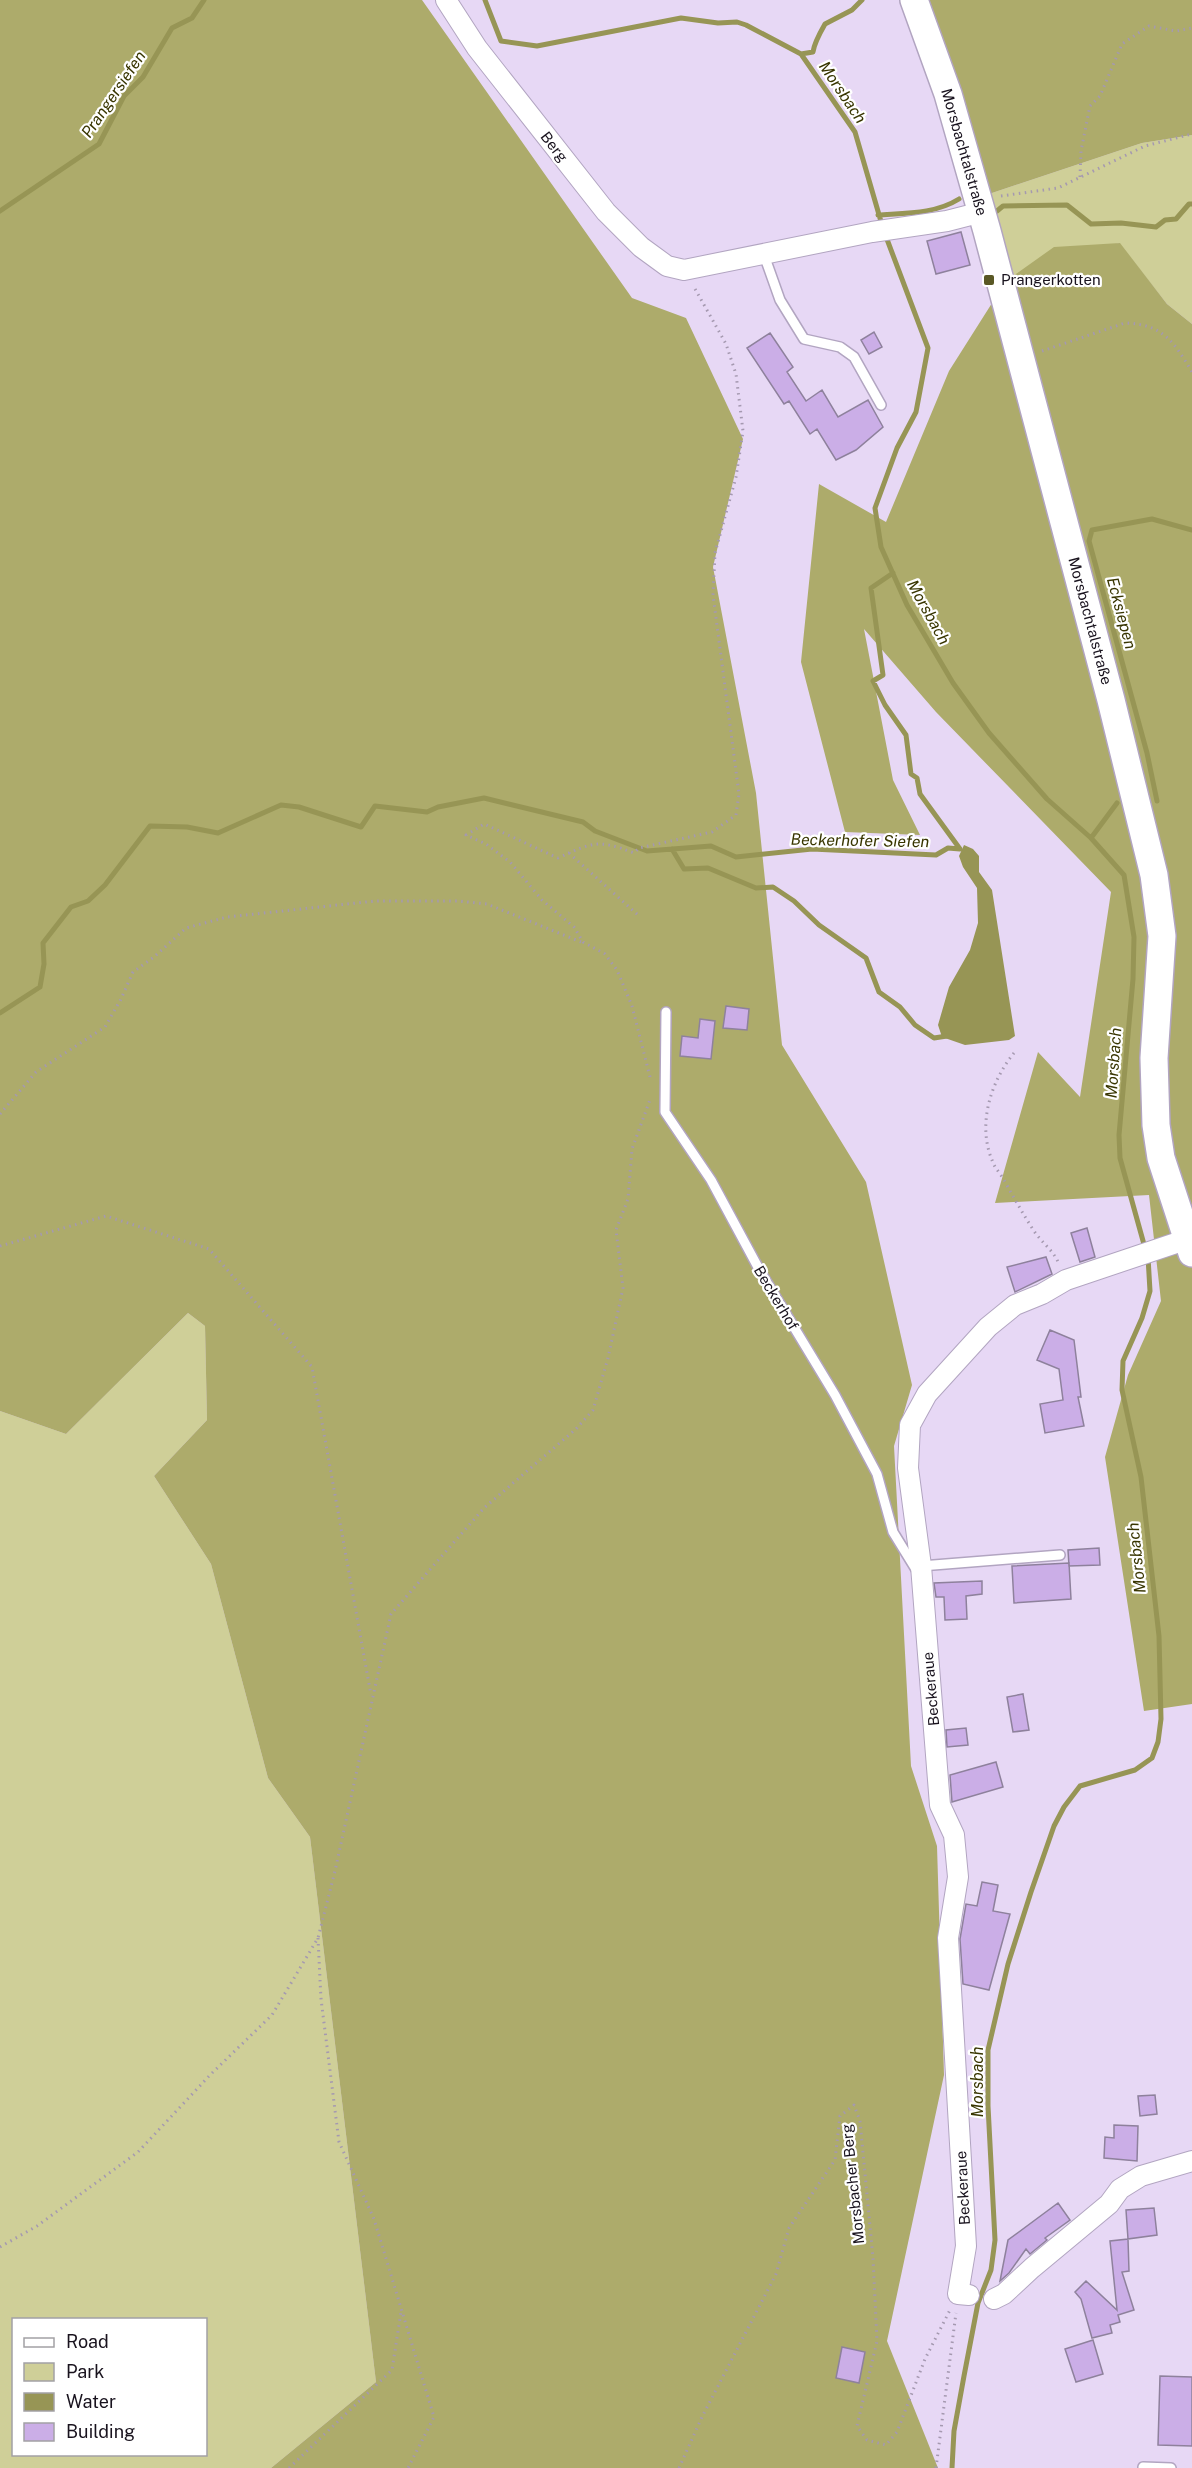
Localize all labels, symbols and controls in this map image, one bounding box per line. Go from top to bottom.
water label: Prangersiefen [77,47,149,141]
water label: Morsbach [815,58,870,127]
street label: Morsbachtalstraße [938,86,991,217]
street label: Berg [537,128,571,165]
place label: Prangerkotten [1001,271,1101,288]
marker: Prangerkotten [982,273,996,287]
street label: Morsbachtalstraße [1065,555,1116,687]
water label: Ecksiepen [1103,575,1140,651]
water label: Morsbach [903,577,954,648]
water label: Beckerhofer Siefen [790,830,930,851]
water label: Morsbach [1102,1027,1125,1099]
street label: Beckerhof [751,1263,802,1333]
water label: Morsbach [1123,1522,1150,1594]
street label: Beckeraue [919,1651,942,1727]
water label: Morsbach [968,2046,987,2118]
street label: Morsbacher Berg [838,2123,867,2245]
street label: Beckeraue [952,2150,973,2226]
legend [12,2318,207,2456]
text: Road [66,2331,109,2352]
text: Park [66,2361,104,2382]
text: Water [66,2391,116,2412]
text: Building [66,2421,135,2442]

